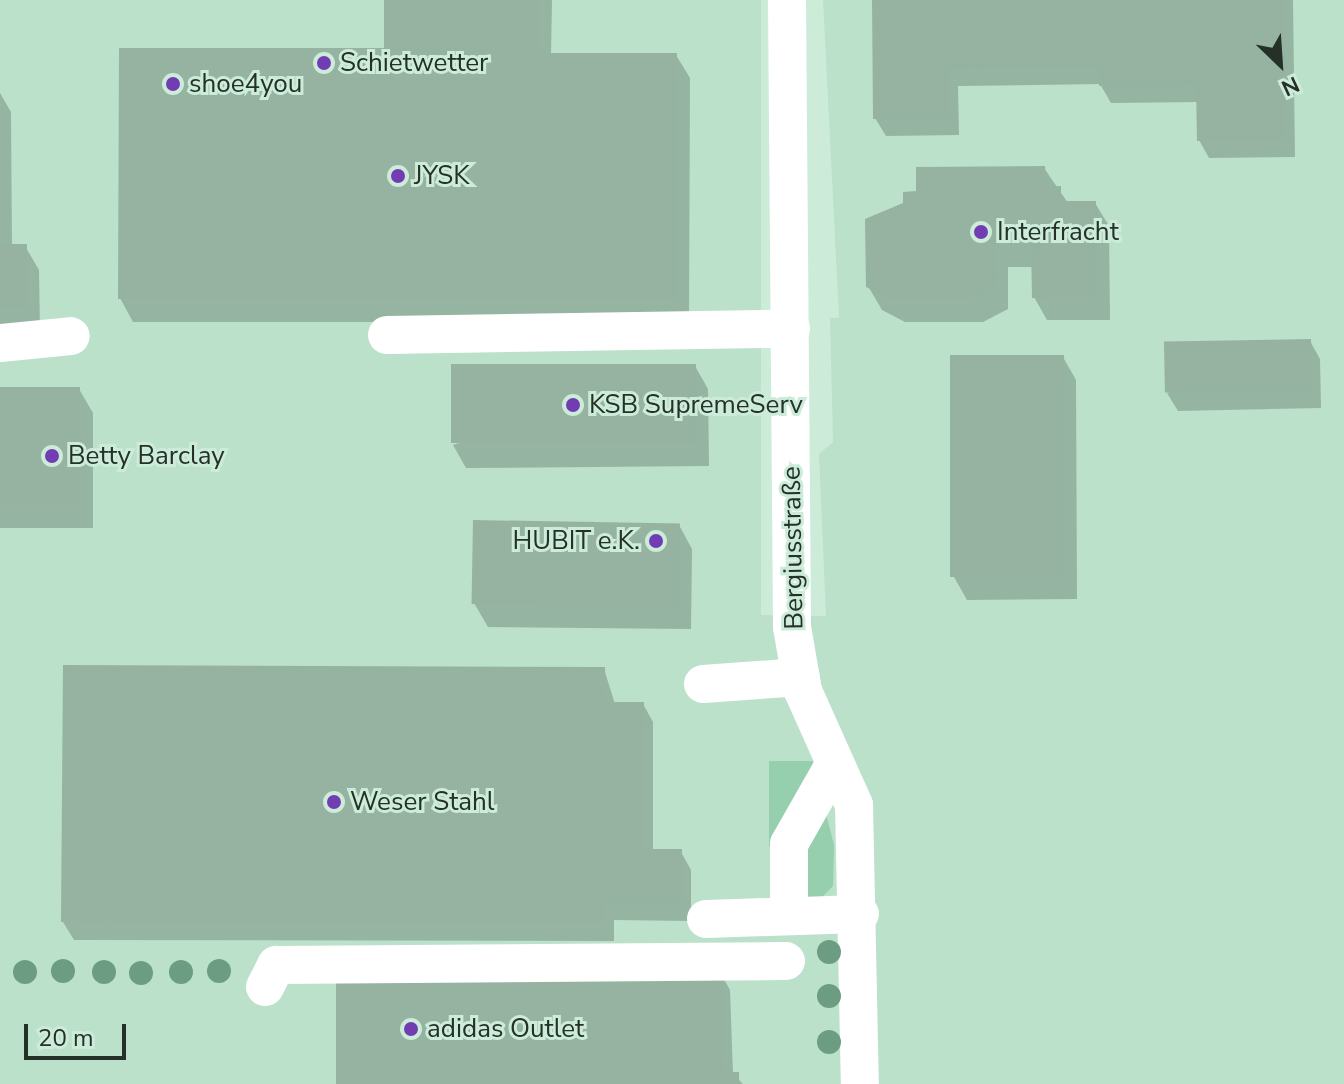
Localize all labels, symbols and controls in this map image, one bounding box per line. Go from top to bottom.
north arrow [1240,24,1320,104]
place label: Schietwetter [340,47,488,79]
marker: Schietwetter [315,54,333,72]
place label: shoe4you [189,68,302,100]
text: N [1276,69,1304,103]
marker: shoe4you [164,75,182,93]
place label: JYSK [414,160,470,192]
marker: JYSK [389,167,407,185]
place label: Interfracht [997,216,1119,248]
marker: Interfracht [972,223,990,241]
place label: KSB SupremeServ [589,389,803,421]
marker: KSB SupremeServ [564,396,582,414]
place label: Betty Barclay [68,440,225,472]
marker: Betty Barclay [43,447,61,465]
street label: Bergiusstraße [776,466,810,630]
place label: HUBIT e.K. [512,525,640,557]
marker: HUBIT e.K. [647,532,665,550]
place label: Weser Stahl [350,786,495,818]
marker: Weser Stahl [325,793,343,811]
scale bar [28,1008,130,1058]
place label: adidas Outlet [427,1013,584,1045]
marker: adidas Outlet [402,1020,420,1038]
text: 20 m [38,1022,94,1054]

